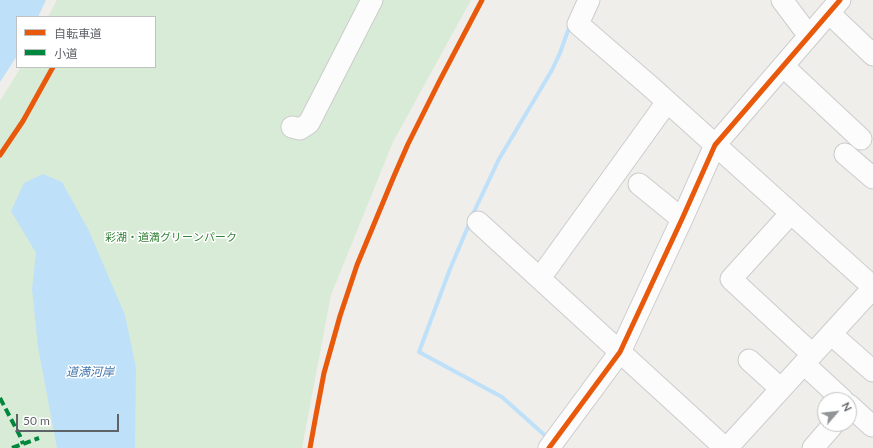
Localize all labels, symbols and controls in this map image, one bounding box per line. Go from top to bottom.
legend [16,16,156,68]
text: 自転車道 [54,26,102,41]
text: 小道 [54,46,78,61]
park label: 彩湖・道満グリーンパーク [105,230,237,244]
water label: 道満河岸 [66,365,114,379]
north arrow [817,392,857,432]
text: N [839,400,855,413]
scale bar [18,406,121,432]
text: 50 m [23,413,50,428]

